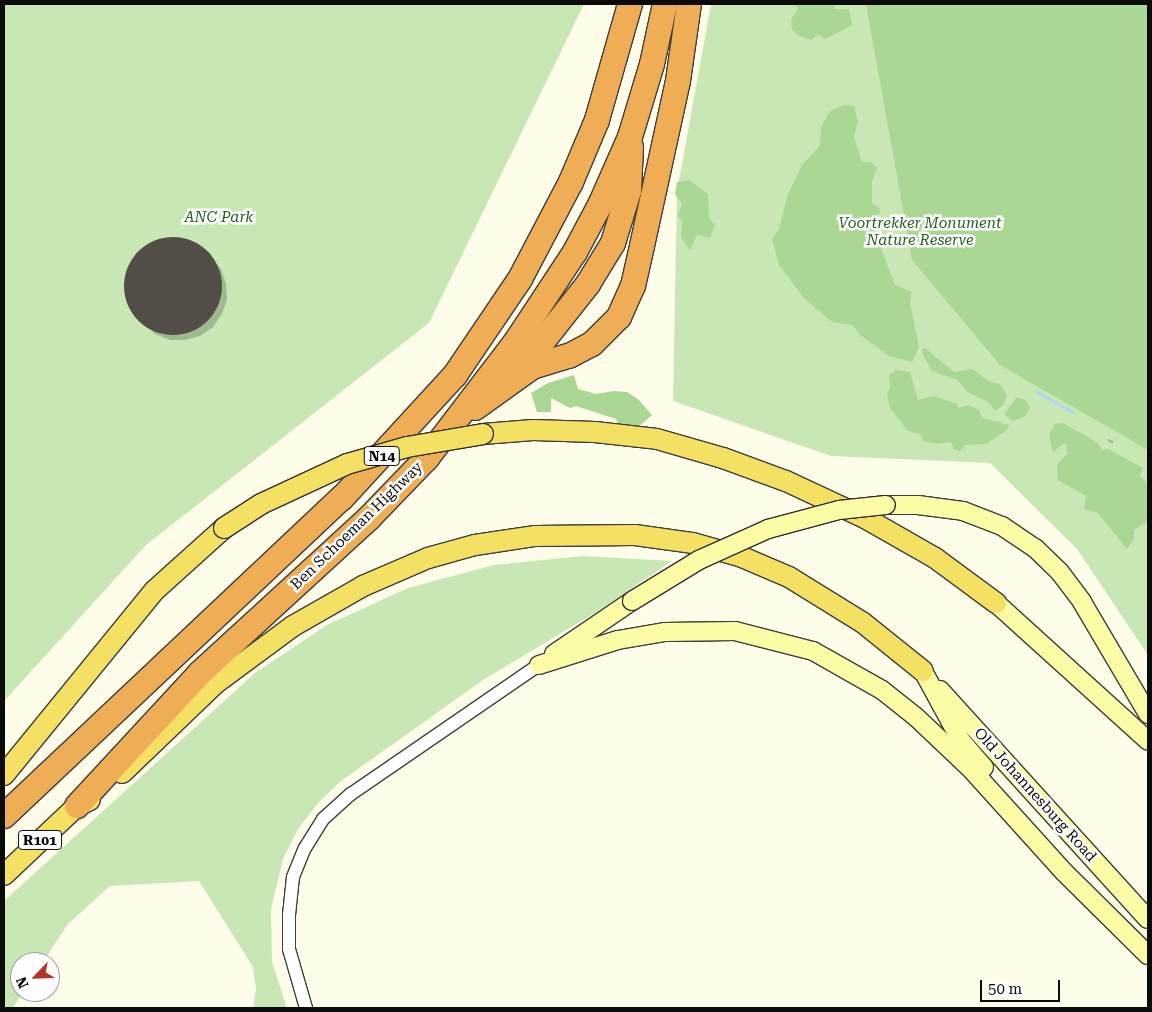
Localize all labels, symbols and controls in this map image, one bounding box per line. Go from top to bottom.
park label: ANC Park [185,209,253,227]
park label: Voortrekker Monument Nature Reserve [839,214,1001,249]
road number: N14 [363,444,401,468]
street label: Ben Schoeman Highway [287,458,427,594]
street label: Old Johannesburg Road [970,724,1100,866]
road number: R101 [18,828,62,852]
north arrow [10,952,60,1002]
scale bar [982,970,1062,1002]
text: N [13,975,32,991]
text: 50 m [988,980,1022,998]

